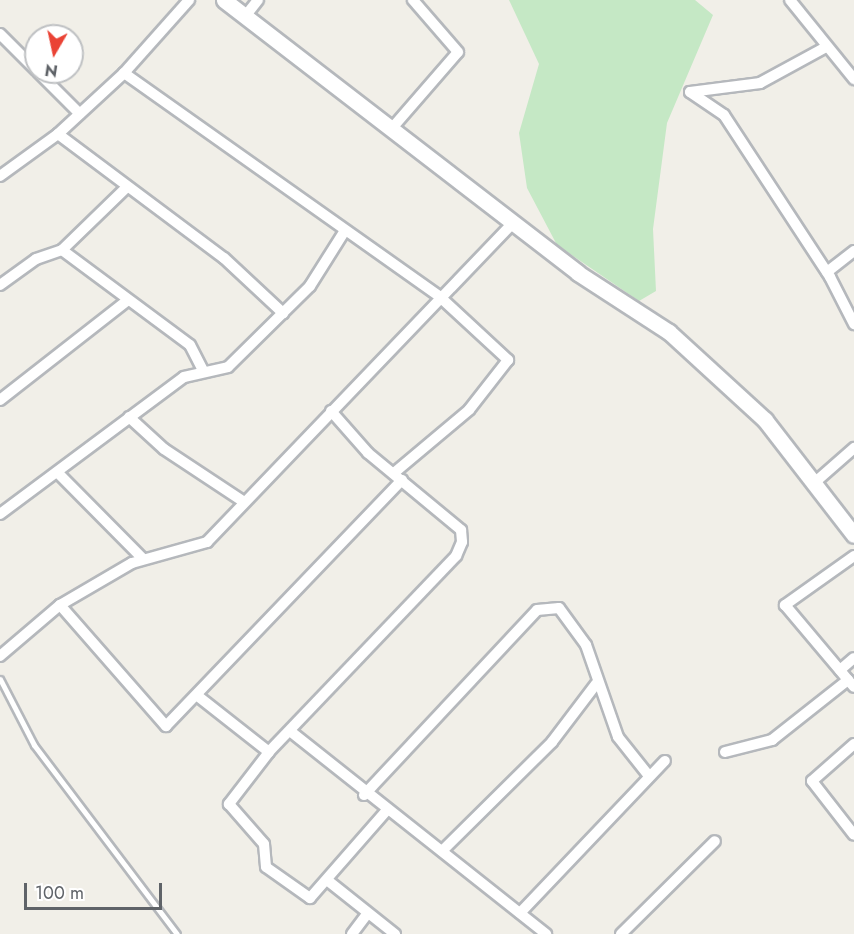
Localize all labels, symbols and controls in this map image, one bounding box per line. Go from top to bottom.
north arrow [24,24,84,84]
text: N [43,58,59,83]
scale bar [27,871,165,909]
text: 100 m [35,880,84,906]

